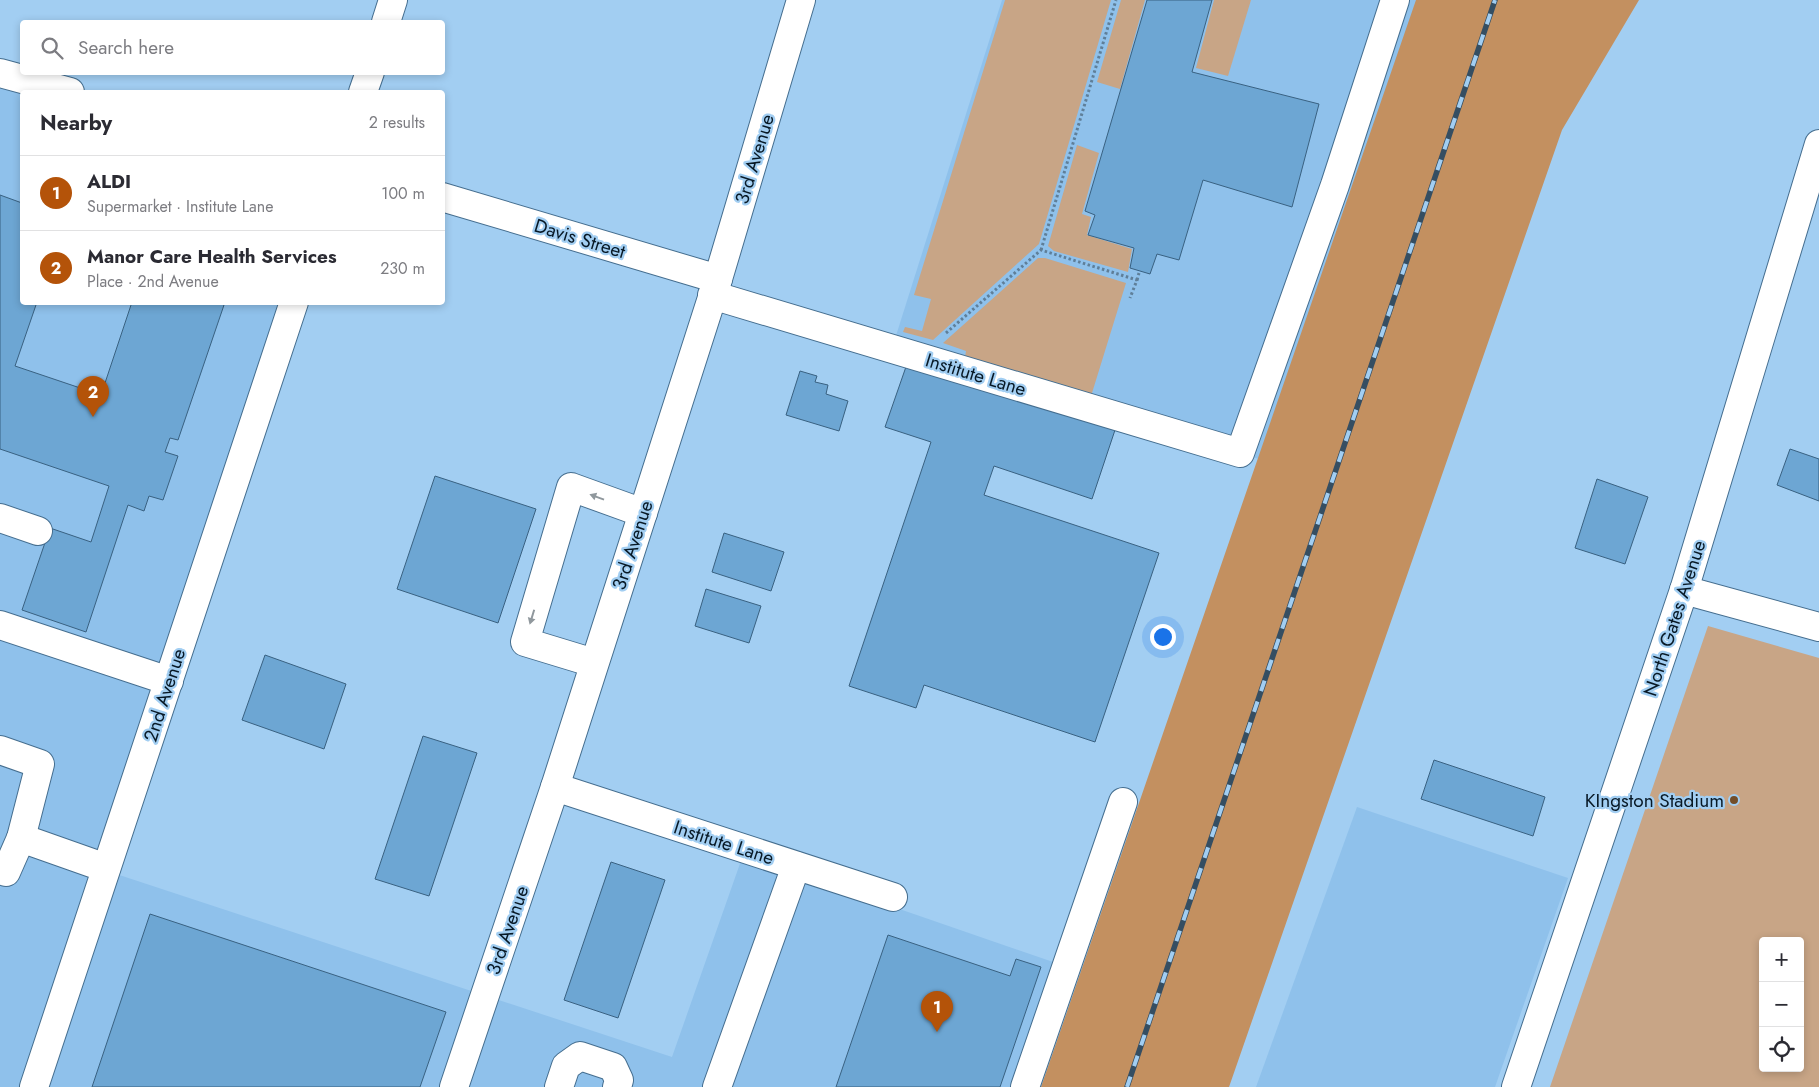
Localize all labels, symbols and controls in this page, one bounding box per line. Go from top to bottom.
search box [20,20,445,75]
icon: search [38,34,66,62]
text: Search here [78,34,174,61]
text: Nearby [40,108,112,138]
text: 2 results [369,111,425,134]
street label: 3rd Avenue [728,111,781,207]
text: ALDI [87,168,131,195]
text: 1 [52,182,60,205]
text: 100 m [381,182,425,205]
text: Supermarket · Institute Lane [87,195,273,218]
street label: Davis Street [531,212,629,265]
text: Manor Care Health Services [87,243,337,270]
text: 2 [51,257,61,280]
text: 230 m [380,257,425,280]
text: Place · 2nd Avenue [87,270,219,293]
street label: Institute Lane [922,346,1030,403]
pin: 2 [77,376,109,417]
one-way arrow [589,493,604,500]
street label: 3rd Avenue [605,497,660,593]
street label: North Gates Avenue [1637,536,1713,700]
one-way arrow [528,610,536,625]
your location [1150,624,1176,650]
street label: 2nd Avenue [137,645,192,745]
place label: KIngston Stadium [1585,787,1724,814]
marker: KIngston Stadium [1728,794,1740,806]
street label: Institute Lane [670,814,778,871]
street label: 3rd Avenue [480,882,535,978]
map controls [1759,937,1804,1072]
button: + [1759,937,1804,982]
button: − [1759,982,1804,1027]
pin: 1 [921,991,953,1032]
button: locate [1759,1027,1804,1072]

